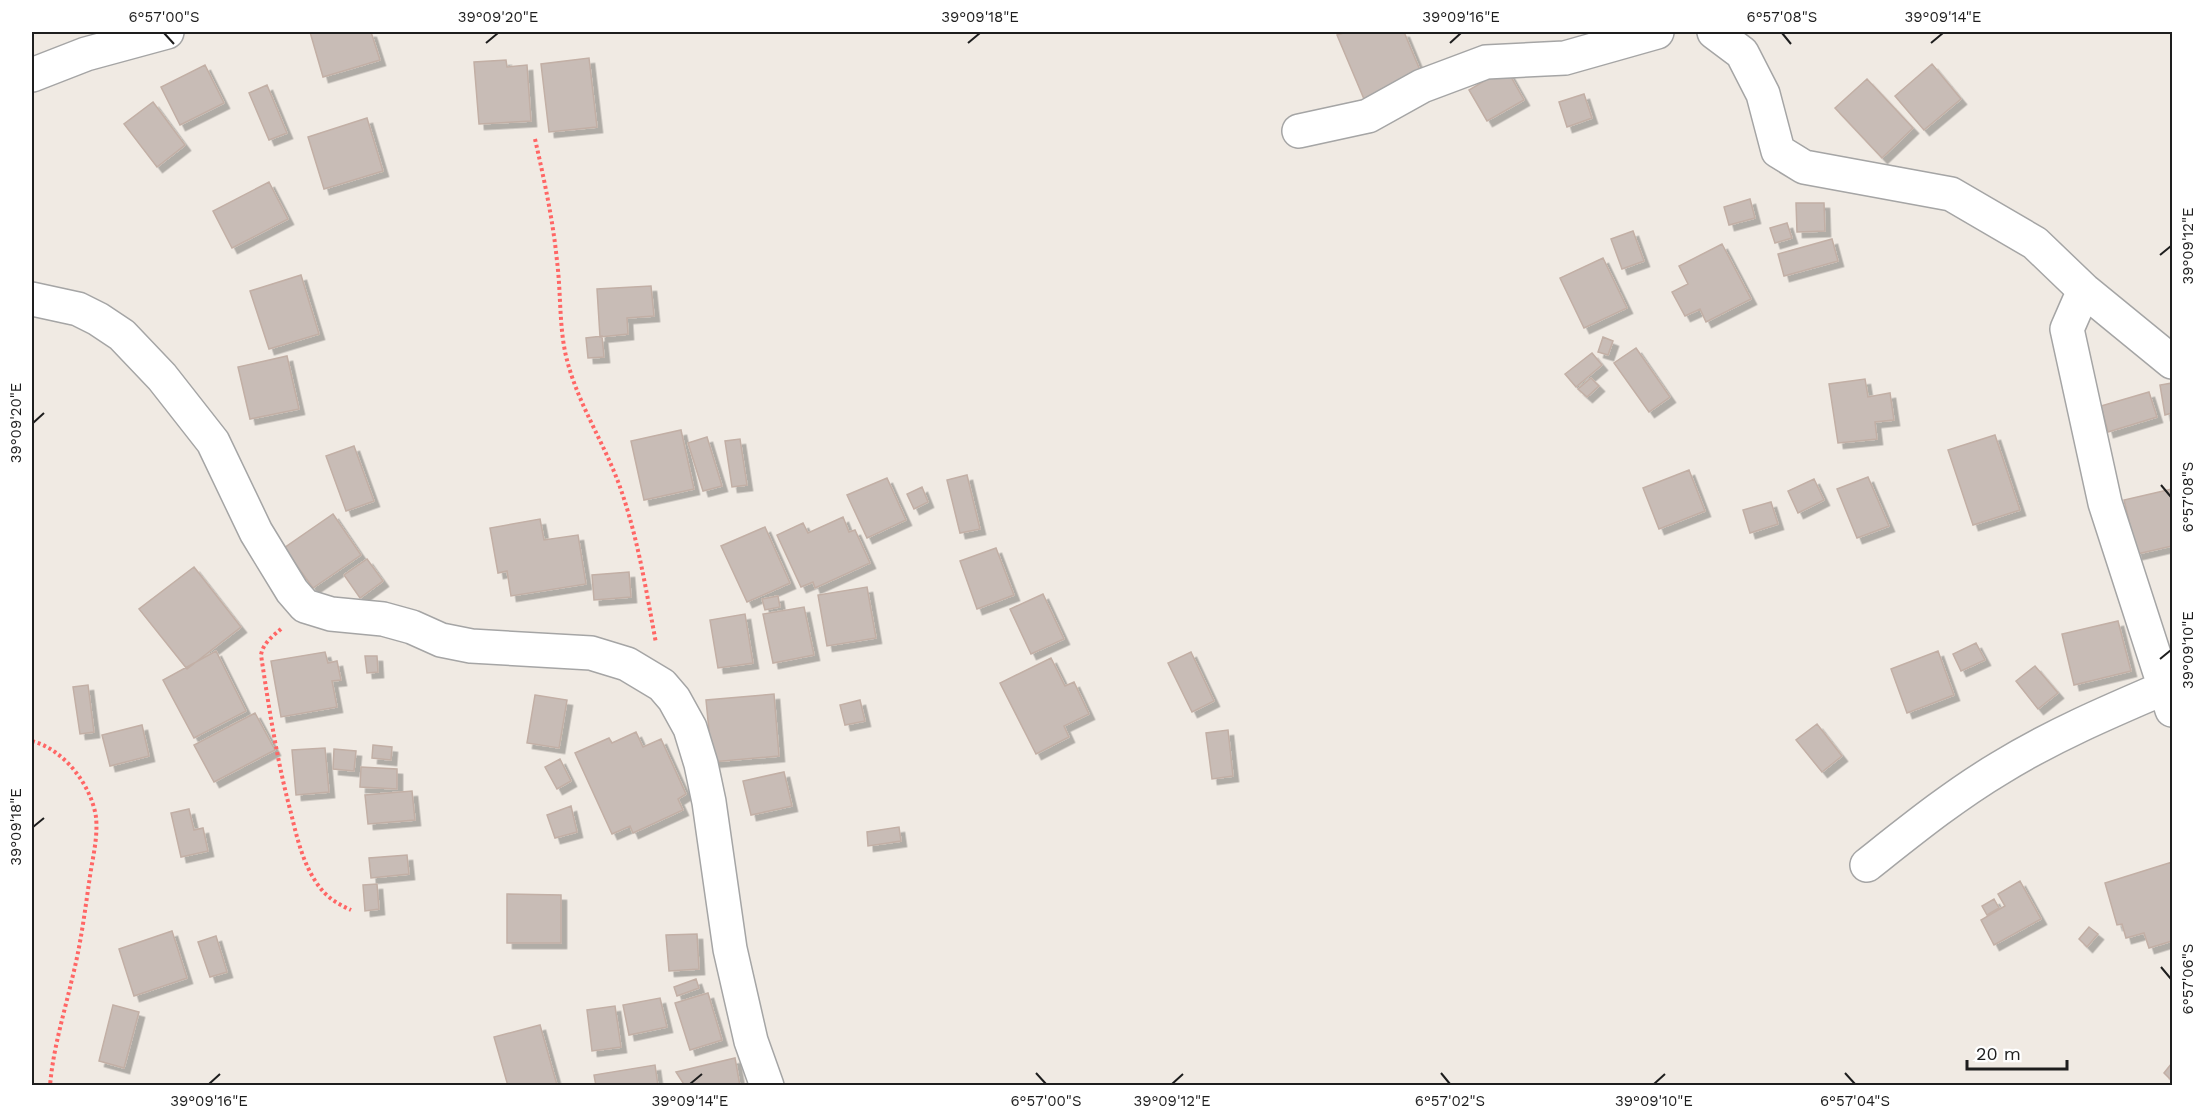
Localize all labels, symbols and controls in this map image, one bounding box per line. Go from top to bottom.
text: 6°57'00"S [129,8,200,26]
text: 39°09'20"E [458,8,538,26]
text: 39°09'18"E [941,8,1019,26]
text: 39°09'16"E [1422,8,1500,26]
text: 6°57'08"S [1747,8,1817,26]
text: 39°09'14"E [1905,8,1981,26]
text: 39°09'12"E [2179,207,2197,285]
text: 39°09'20"E [7,383,25,463]
text: 6°57'08"S [2179,462,2197,532]
text: 39°09'10"E [2179,611,2197,689]
text: 39°09'18"E [7,788,25,866]
text: 6°57'06"S [2179,944,2197,1014]
scale bar [1967,1033,2068,1071]
text: 20 m [1976,1043,2021,1064]
text: 39°09'16"E [170,1092,248,1110]
text: 39°09'14"E [652,1092,728,1110]
text: 6°57'00"S [1011,1092,1082,1110]
text: 39°09'12"E [1133,1092,1211,1110]
text: 6°57'02"S [1415,1092,1485,1110]
text: 39°09'10"E [1615,1092,1693,1110]
text: 6°57'04"S [1820,1092,1890,1110]

